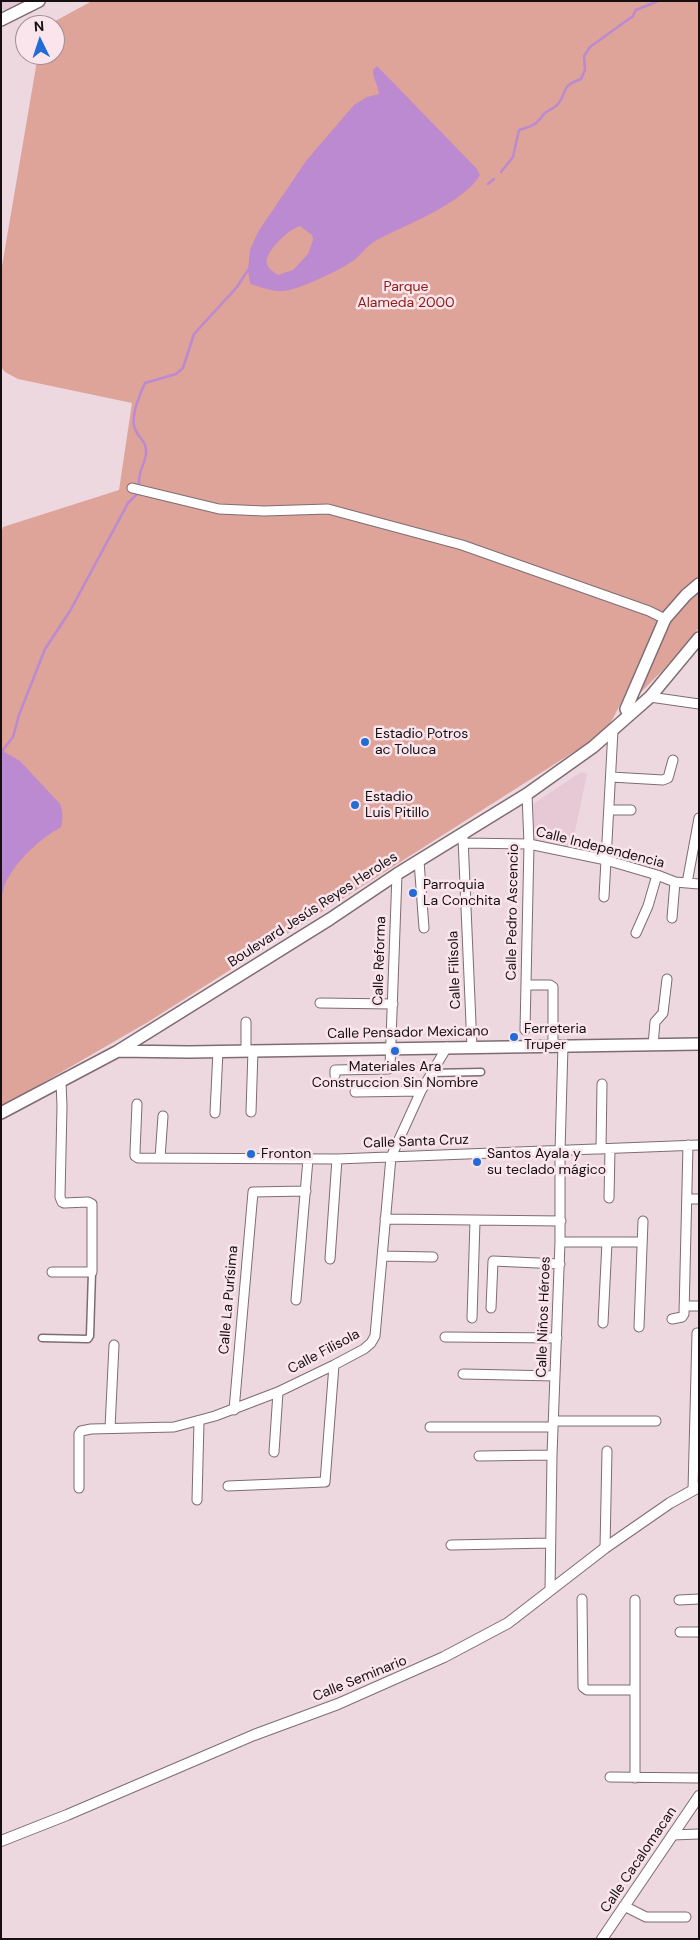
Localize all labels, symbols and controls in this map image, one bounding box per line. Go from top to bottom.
north arrow [15,15,65,65]
text: N [33,17,45,35]
park label: Parque Alameda 2000 [357,279,455,312]
place label: Estadio Potros ac Toluca [375,726,468,759]
marker: Estadio Potros ac Toluca [359,736,371,748]
place label: Estadio Luis Pitillo [365,789,429,822]
marker: Estadio Luis Pitillo [349,799,361,811]
street label: Calle Independencia [534,824,666,872]
street label: Calle Pedro Ascencio [503,843,523,981]
street label: Boulevard Jesús Reyes Heroles [225,849,401,971]
place label: Parroquia La Conchita [423,877,501,910]
marker: Parroquia La Conchita [407,887,419,899]
street label: Calle Reforma [370,916,390,1006]
street label: Calle Filísola [445,930,465,1010]
place label: Ferreteria Truper [524,1021,586,1054]
street label: Calle Pensador Mexicano [327,1023,489,1043]
marker: Ferreteria Truper [508,1031,520,1043]
marker: Materiales Ara Construccion Sin Nombre [389,1045,401,1057]
place label: Materiales Ara Construccion Sin Nombre [312,1059,478,1092]
street label: Calle Santa Cruz [363,1132,469,1152]
place label: Fronton [261,1146,311,1162]
place label: Santos Ayala y su teclado mágico [487,1146,606,1178]
marker: Fronton [245,1148,257,1160]
marker: Santos Ayala y su teclado mágico [471,1156,483,1168]
street label: Calle La Purísima [216,1245,242,1355]
street label: Calle Niños Héroes [533,1256,555,1378]
street label: Calle Filisola [285,1326,363,1378]
street label: Calle Seminario [311,1652,409,1706]
street label: Calle Cacalomacan [597,1804,681,1916]

